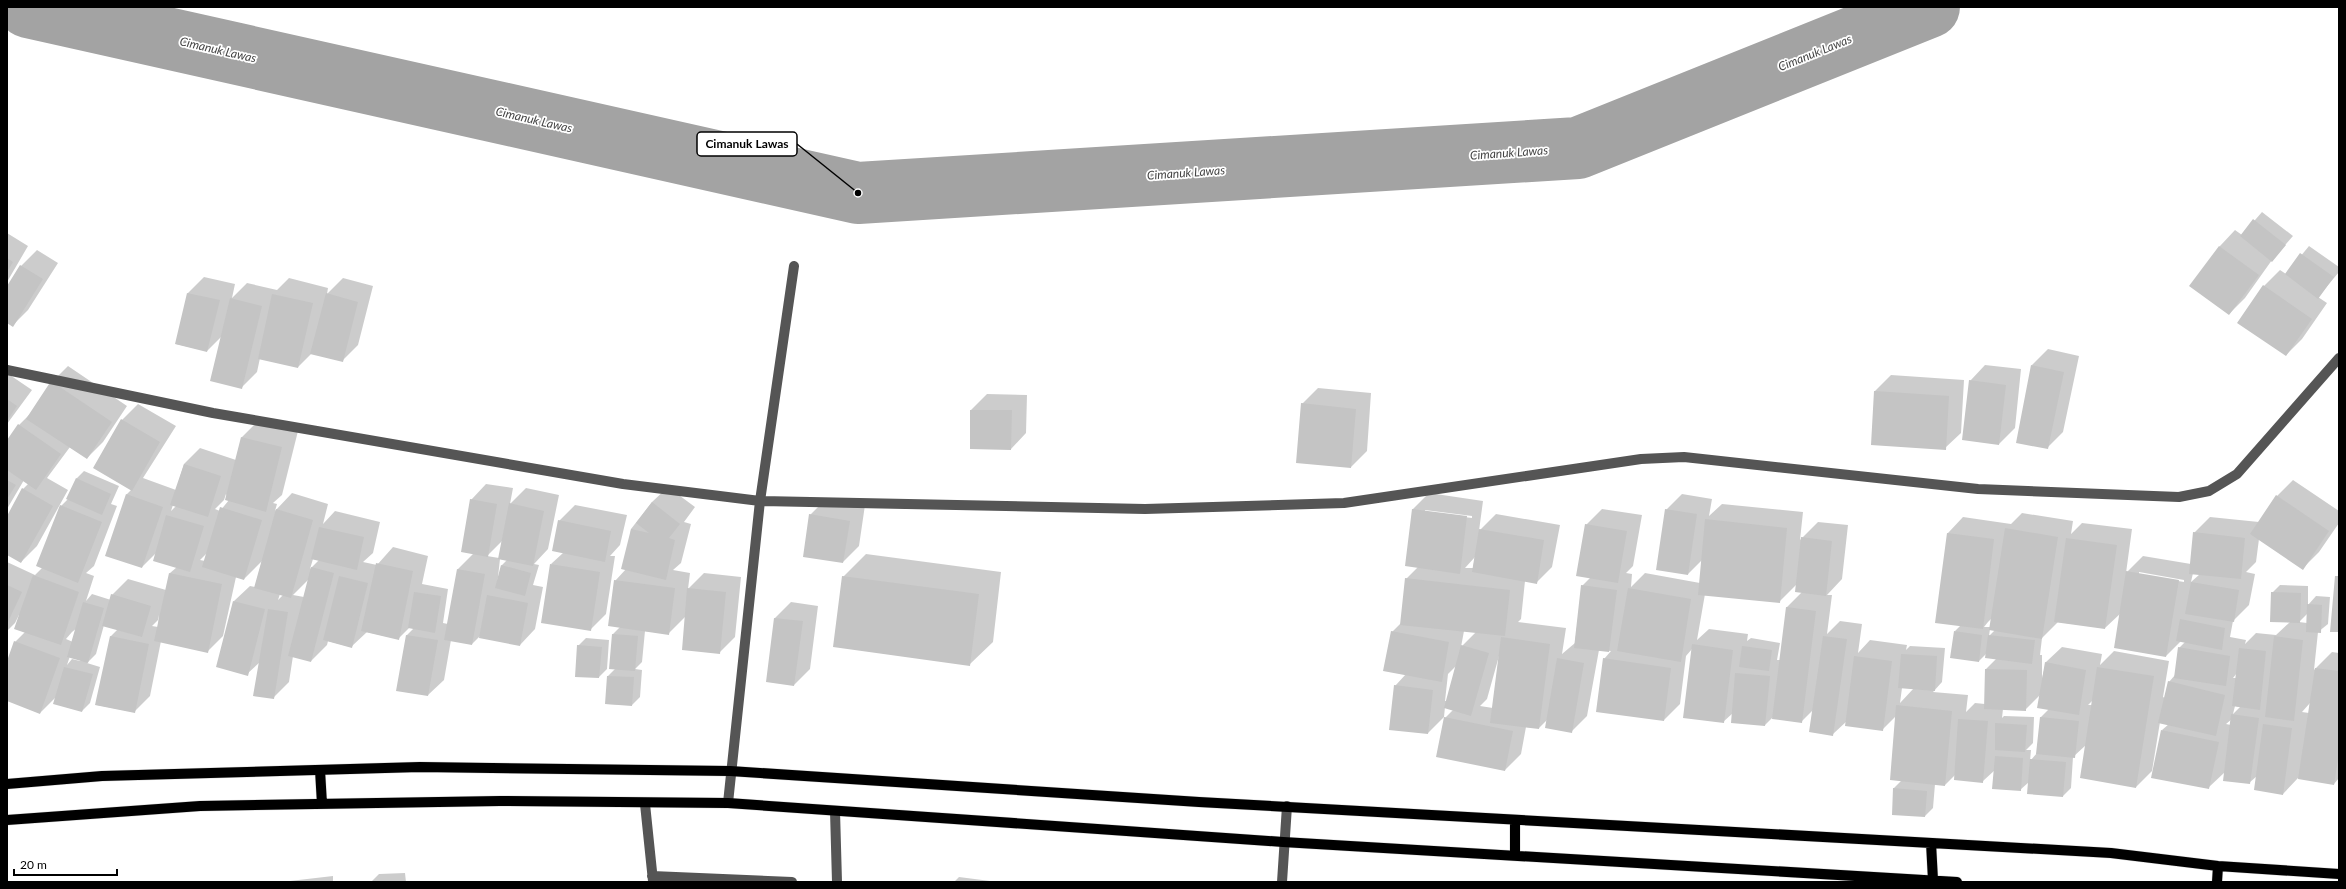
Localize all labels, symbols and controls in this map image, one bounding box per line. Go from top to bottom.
water label: Cimanuk Lawas [1776,31,1854,74]
water label: Cimanuk Lawas [178,33,258,66]
water label: Cimanuk Lawas [494,103,574,136]
callout: Cimanuk Lawas [697,132,797,156]
text: Cimanuk Lawas [705,136,789,151]
water label: Cimanuk Lawas [1469,142,1549,163]
water label: Cimanuk Lawas [1146,162,1226,183]
scale bar [14,851,117,877]
text: 20 m [20,857,47,872]

